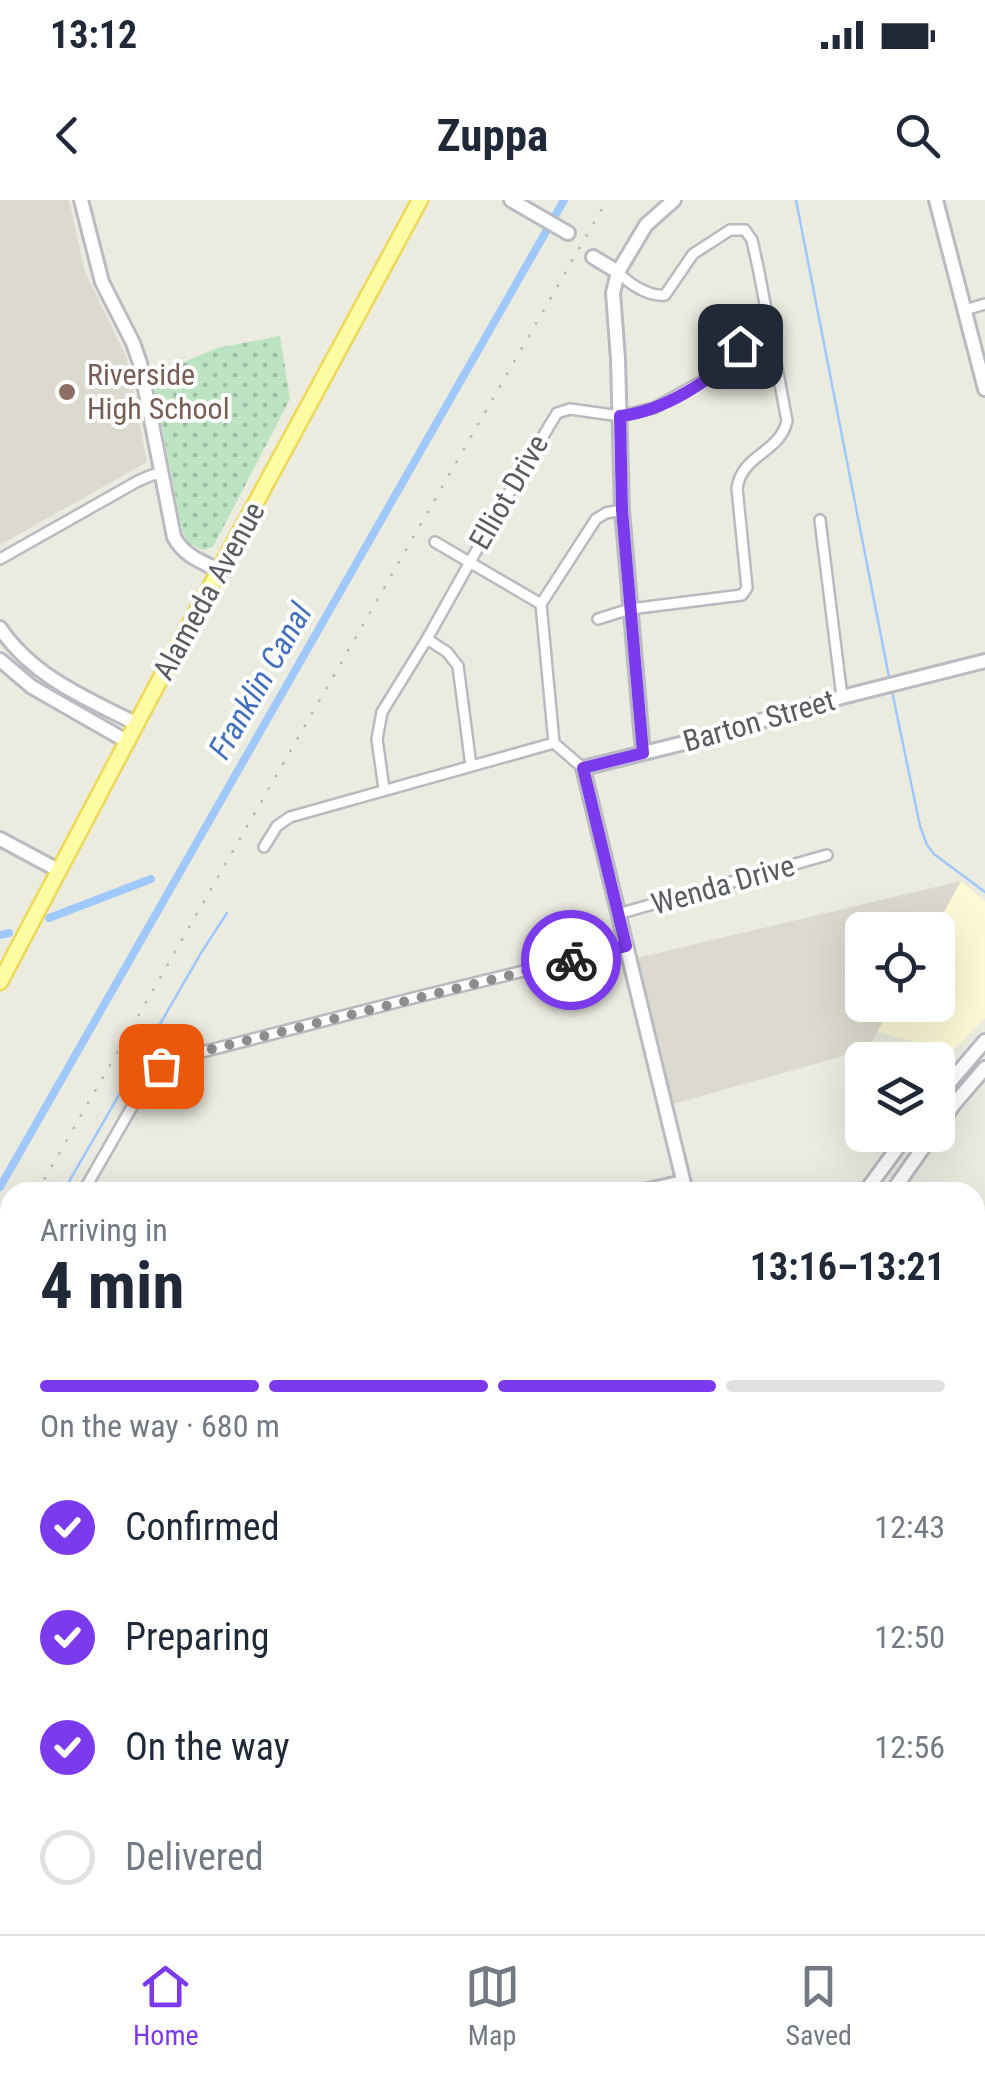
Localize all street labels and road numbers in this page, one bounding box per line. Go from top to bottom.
street label: Elliot Drive [462,428,555,555]
street label: Alameda Avenue [145,496,272,686]
street label: Barton Street [679,682,839,759]
street label: Wenda Drive [647,847,798,922]

